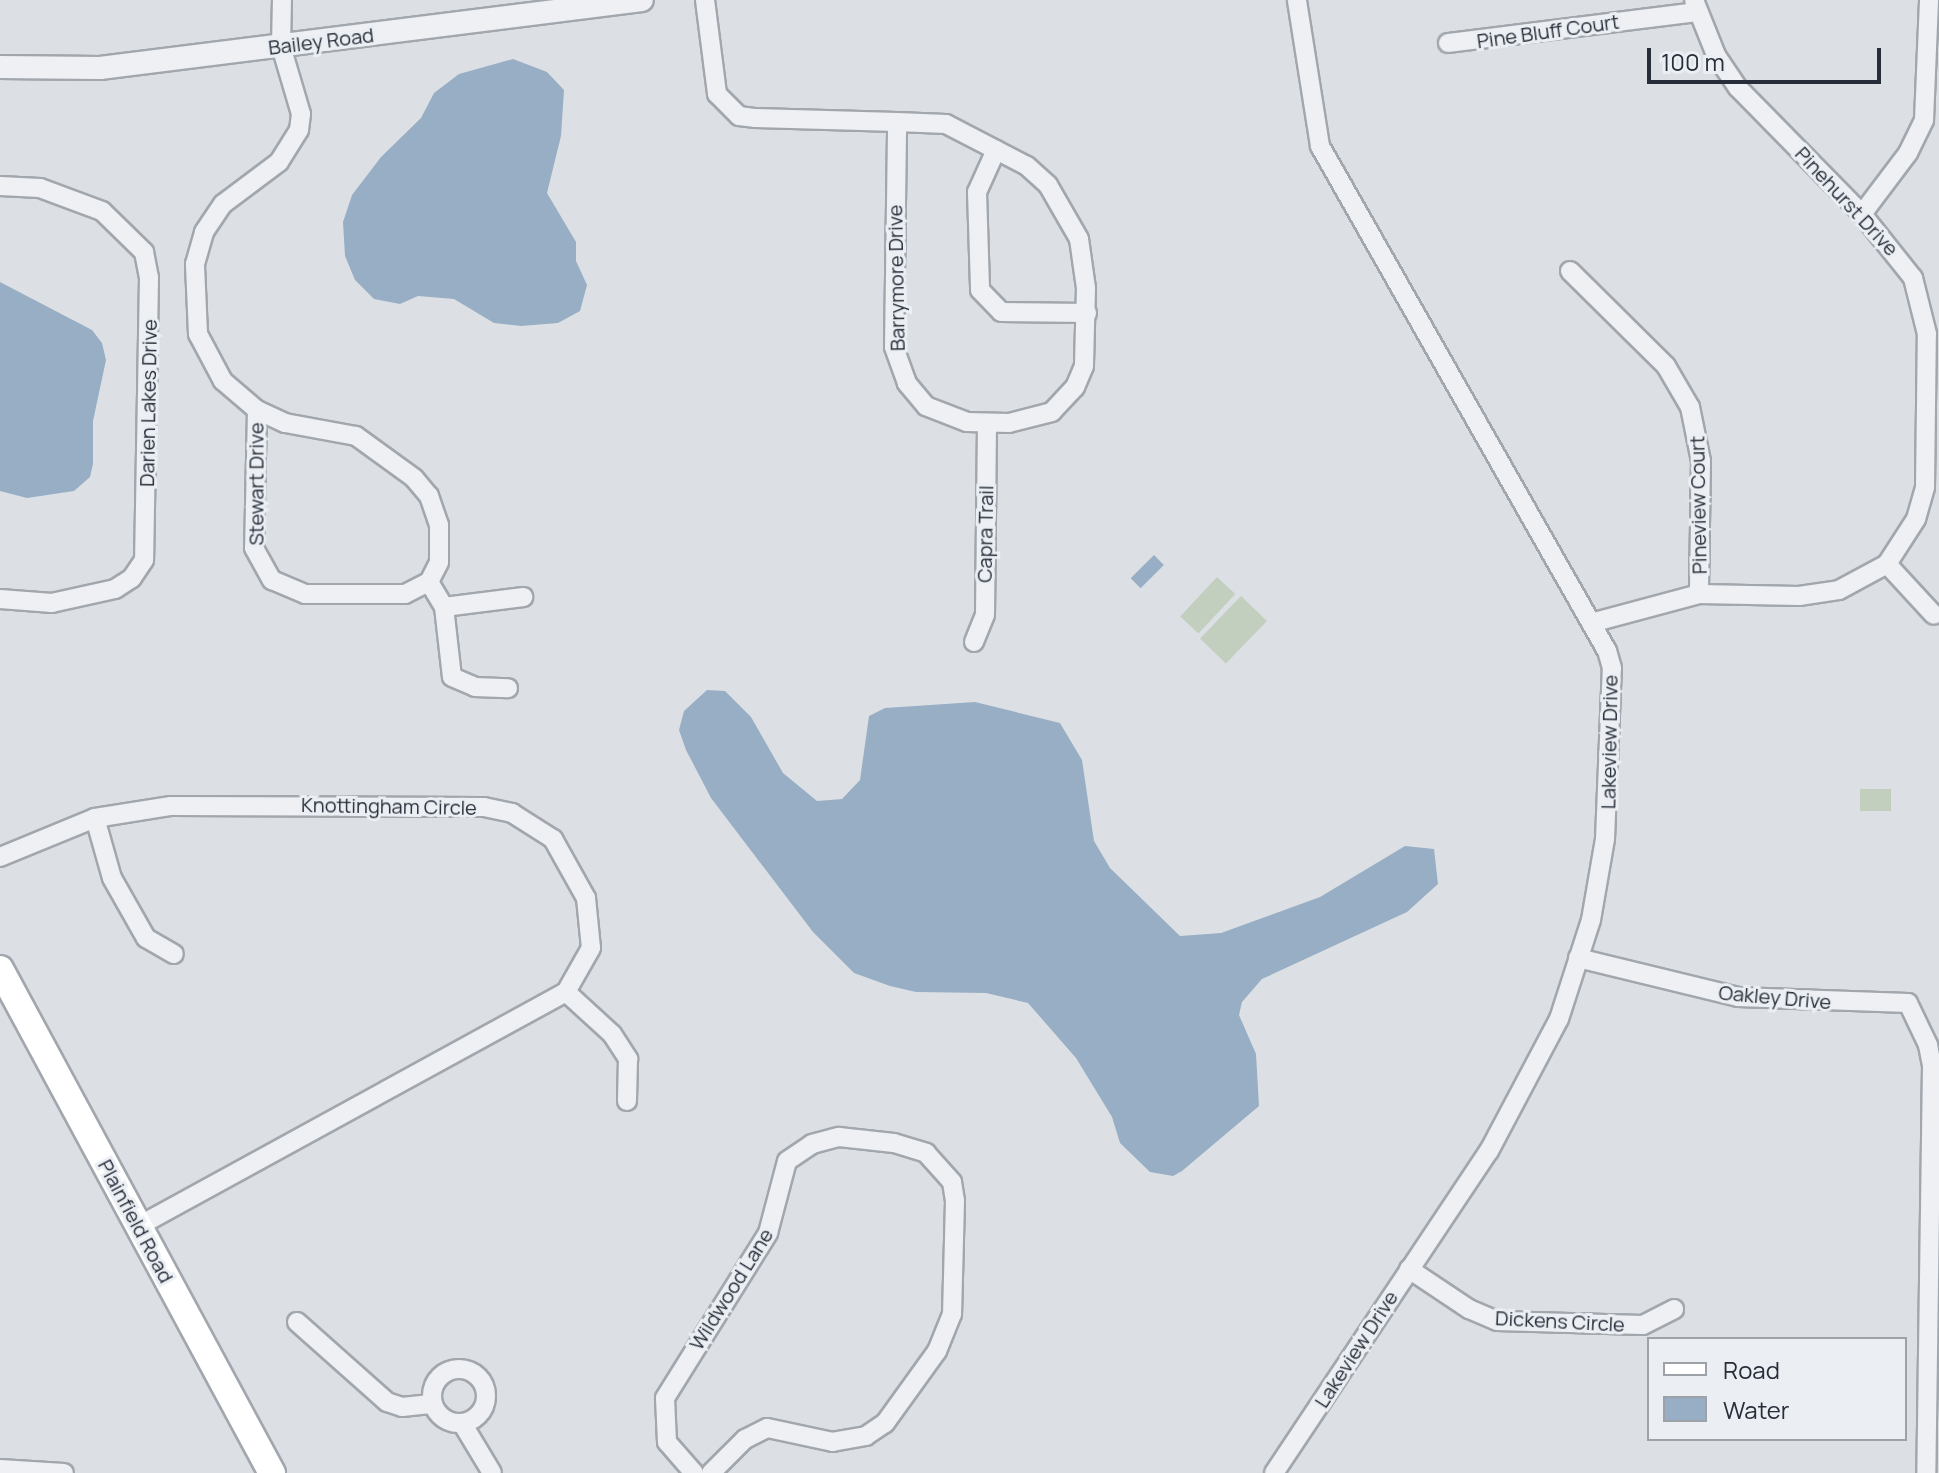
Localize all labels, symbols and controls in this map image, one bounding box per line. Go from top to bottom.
street label: Pine Bluff Court [1475,9,1621,53]
street label: Bailey Road [267,23,375,59]
scale bar [1651,32,1885,82]
text: 100 m [1661,45,1725,78]
street label: Pinehurst Drive [1790,142,1904,260]
street label: Barrymore Drive [883,205,909,351]
street label: Darien Lakes Drive [135,319,161,487]
street label: Stewart Drive [244,422,268,546]
street label: Pineview Court [1685,436,1711,574]
street label: Capra Trail [972,485,998,583]
street label: Lakeview Drive [1596,675,1622,809]
street label: Knottingham Circle [301,792,477,820]
street label: Oakley Drive [1718,980,1832,1014]
street label: Plainfield Road [93,1155,179,1287]
street label: Wildwood Lane [684,1224,778,1354]
street label: Lakeview Drive [1309,1286,1403,1412]
street label: Dickens Circle [1495,1306,1625,1336]
legend [1647,1337,1907,1441]
text: Road [1723,1353,1780,1386]
text: Water [1723,1393,1790,1426]

